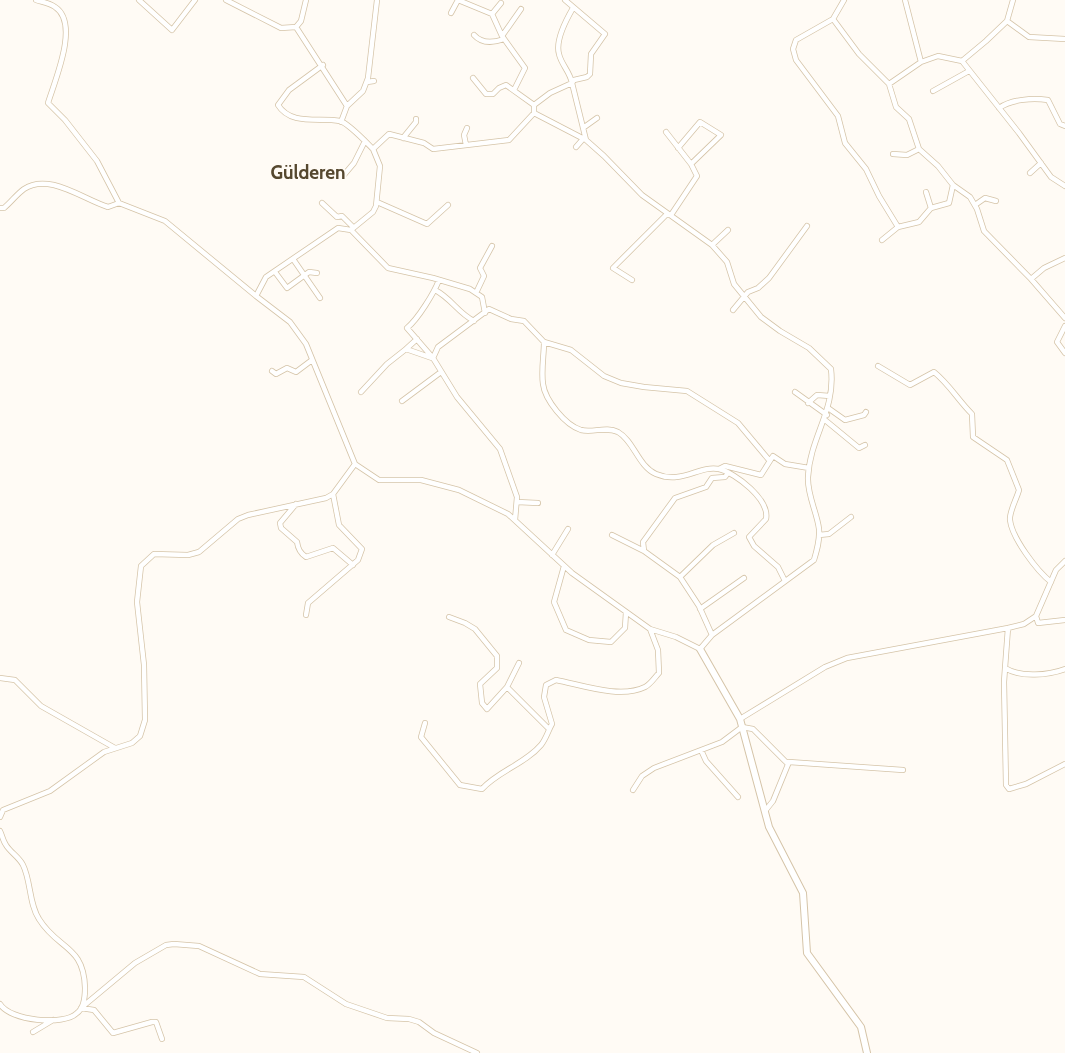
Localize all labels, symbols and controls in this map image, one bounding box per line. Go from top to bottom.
district label: Gülderen [271,161,345,184]

